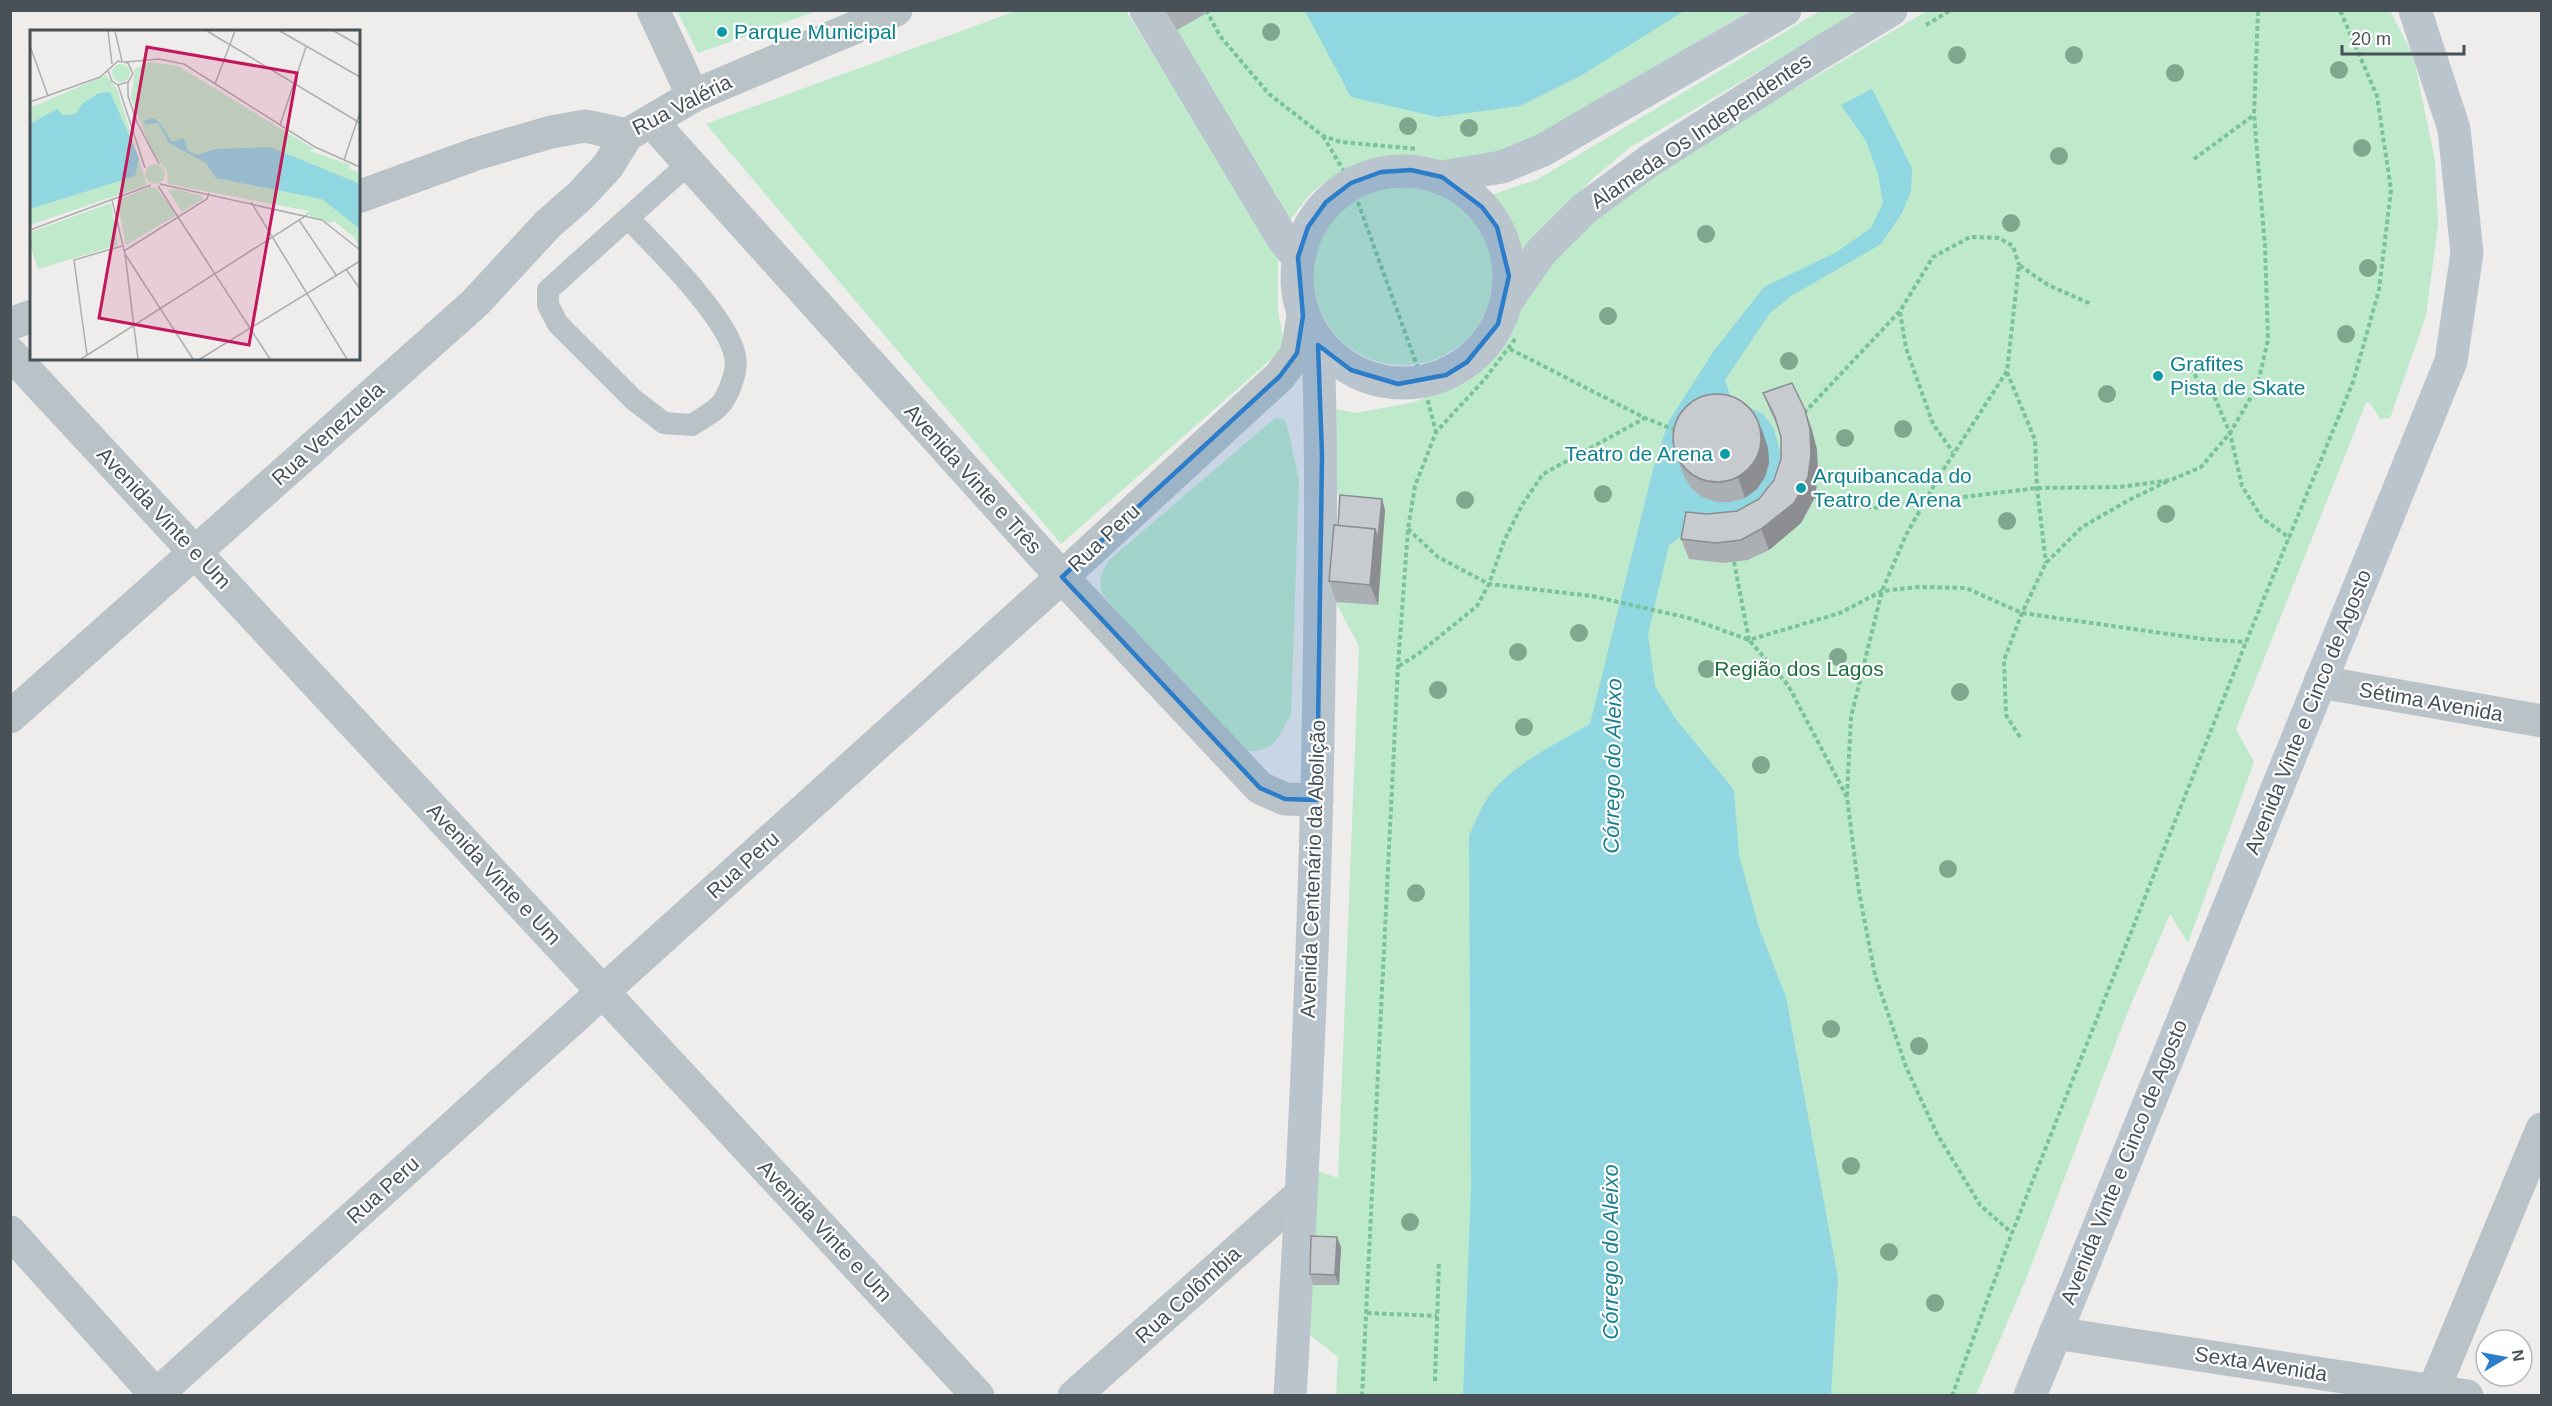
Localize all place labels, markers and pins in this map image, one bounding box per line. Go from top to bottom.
place label: Parque Municipal [734,20,896,43]
marker: Parque Municipal [715,25,729,39]
place label: Grafites Pista de Skate [2170,352,2305,399]
marker: Grafites Pista de Skate [2151,369,2165,383]
place label: Teatro de Arena [1565,442,1713,465]
marker: Teatro de Arena [1718,447,1732,461]
place label: Arquibancada do Teatro de Arena [1813,464,1972,511]
marker: Arquibancada do Teatro de Arena [1794,481,1808,495]

